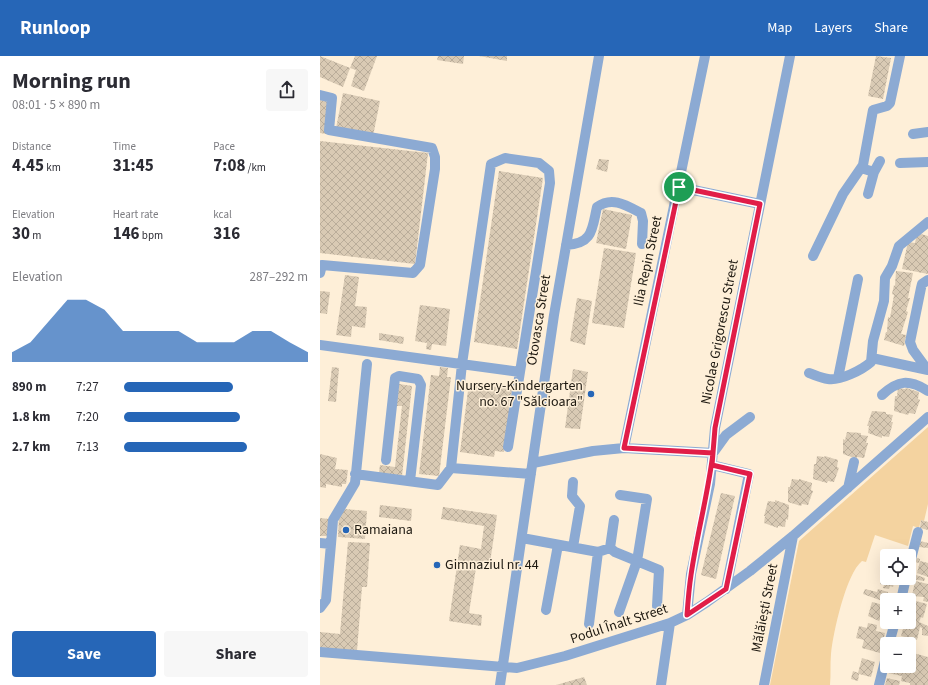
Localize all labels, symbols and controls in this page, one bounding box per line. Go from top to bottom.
text: Runloop [20,15,91,42]
text: Map [767,18,792,38]
text: Layers [814,18,852,38]
text: Share [874,18,908,38]
text: Morning run [12,65,131,97]
button: share [266,69,308,111]
text: 08:01 · 5 × 890 m [12,96,100,114]
text: Distance [12,139,51,154]
text: Time [113,139,136,154]
text: Pace [213,139,235,154]
text: 4.45 [12,154,44,178]
text: 31:45 [113,154,154,178]
text: 7:08 [213,154,245,178]
text: km [44,160,61,175]
text: /km [245,160,266,175]
pin [662,170,696,204]
icon: arrive [668,176,690,198]
text: Elevation [12,207,55,222]
text: Heart rate [113,207,158,222]
text: kcal [213,207,232,222]
street label: Ilia Repin Street [629,214,667,308]
text: 30 [12,222,30,246]
text: 146 [113,222,140,246]
text: 316 [213,222,240,246]
text: m [30,228,41,243]
text: bpm [140,228,163,243]
street label: Nicolae Grigorescu Street [696,258,744,406]
text: Elevation [12,268,63,286]
text: 287–292 m [250,268,308,286]
street label: Otovasca Street [522,273,556,367]
place label: Nursery-Kindergarten no. 67 "Sălcioara" [456,376,583,412]
text: 890 m [12,378,46,396]
text: 7:27 [76,378,99,396]
marker: Nursery-Kindergarten no. 67 "Sălcioara" [586,389,596,399]
text: 1.8 km [12,408,51,426]
text: 7:20 [76,408,99,426]
text: 2.7 km [12,438,51,456]
text: 7:13 [76,438,99,456]
place label: Ramaiana [354,520,413,540]
marker: Ramaiana [341,525,351,535]
map controls [880,549,916,673]
button: locate [880,549,916,585]
place label: Gimnaziul nr. 44 [445,555,539,575]
marker: Gimnaziul nr. 44 [432,560,442,570]
street label: Mălăiești Street [747,562,783,654]
button: + [880,593,916,629]
street label: Podul Înalt Street [568,599,671,649]
button: Save [12,631,156,677]
button: Share [164,631,308,677]
button: − [880,637,916,673]

